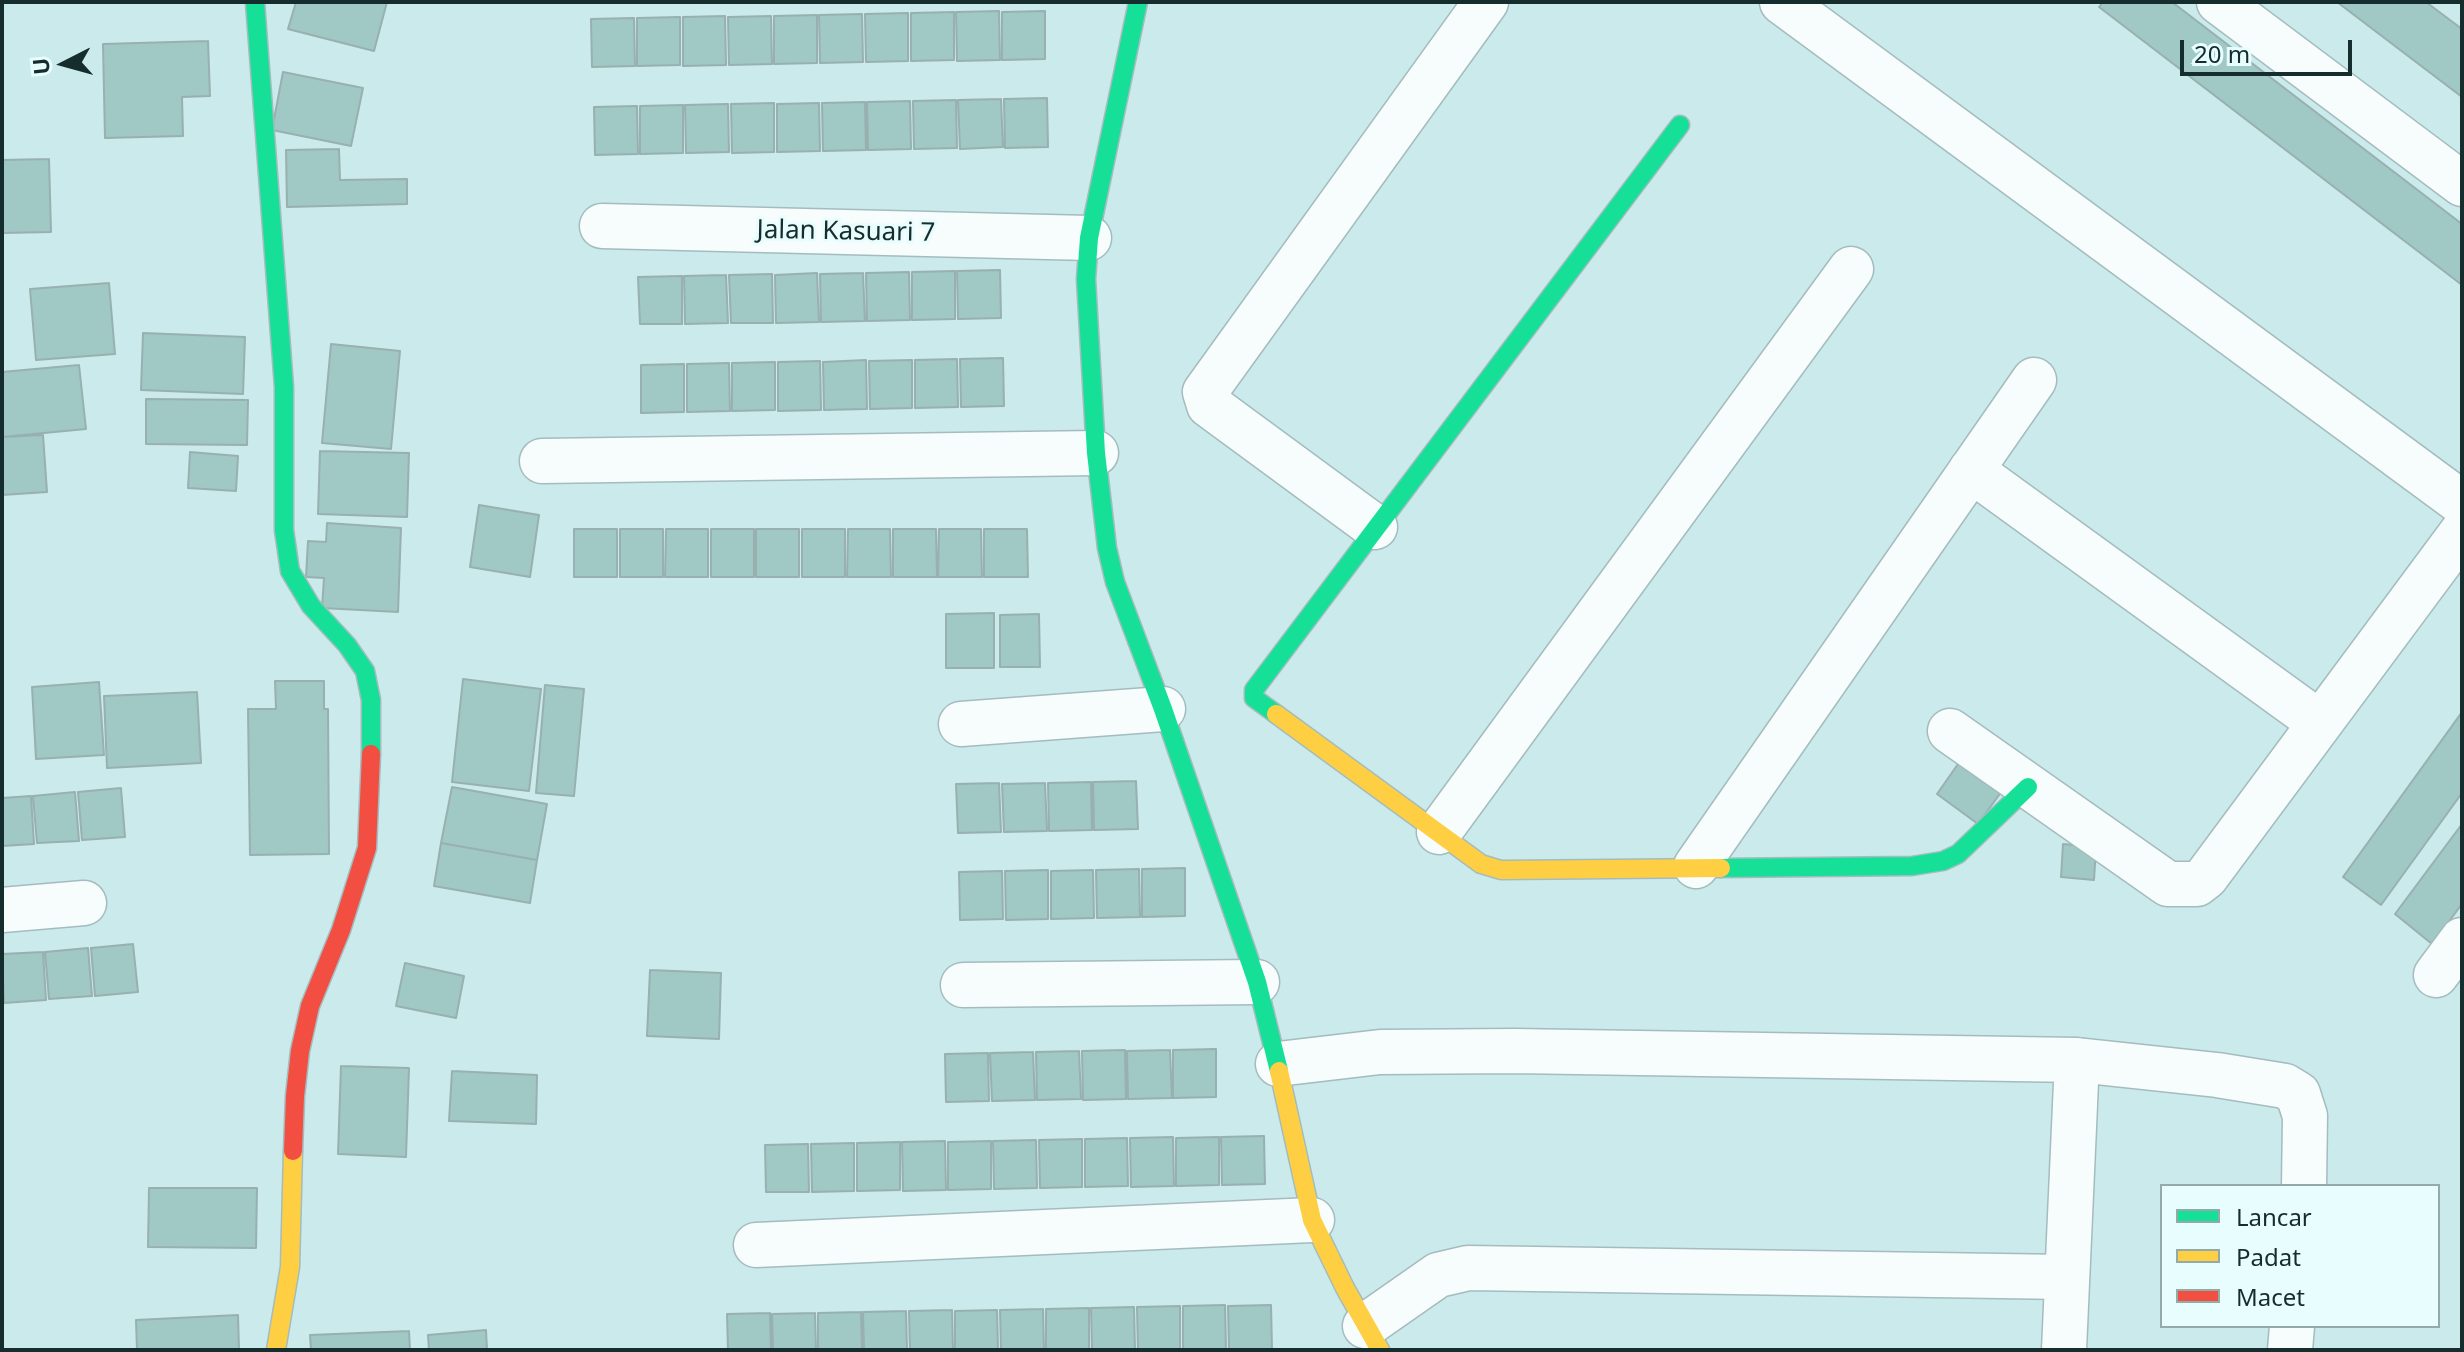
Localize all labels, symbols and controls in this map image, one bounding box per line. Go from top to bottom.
north arrow [24,24,104,104]
scale bar [2184,24,2356,74]
text: 20 m [2194,37,2250,70]
text: U [24,57,56,76]
street label: Jalan Kasuari 7 [756,215,936,249]
legend [2160,1184,2440,1328]
text: Lancar [2236,1200,2312,1233]
text: Padat [2236,1240,2301,1273]
text: Macet [2236,1280,2305,1313]

